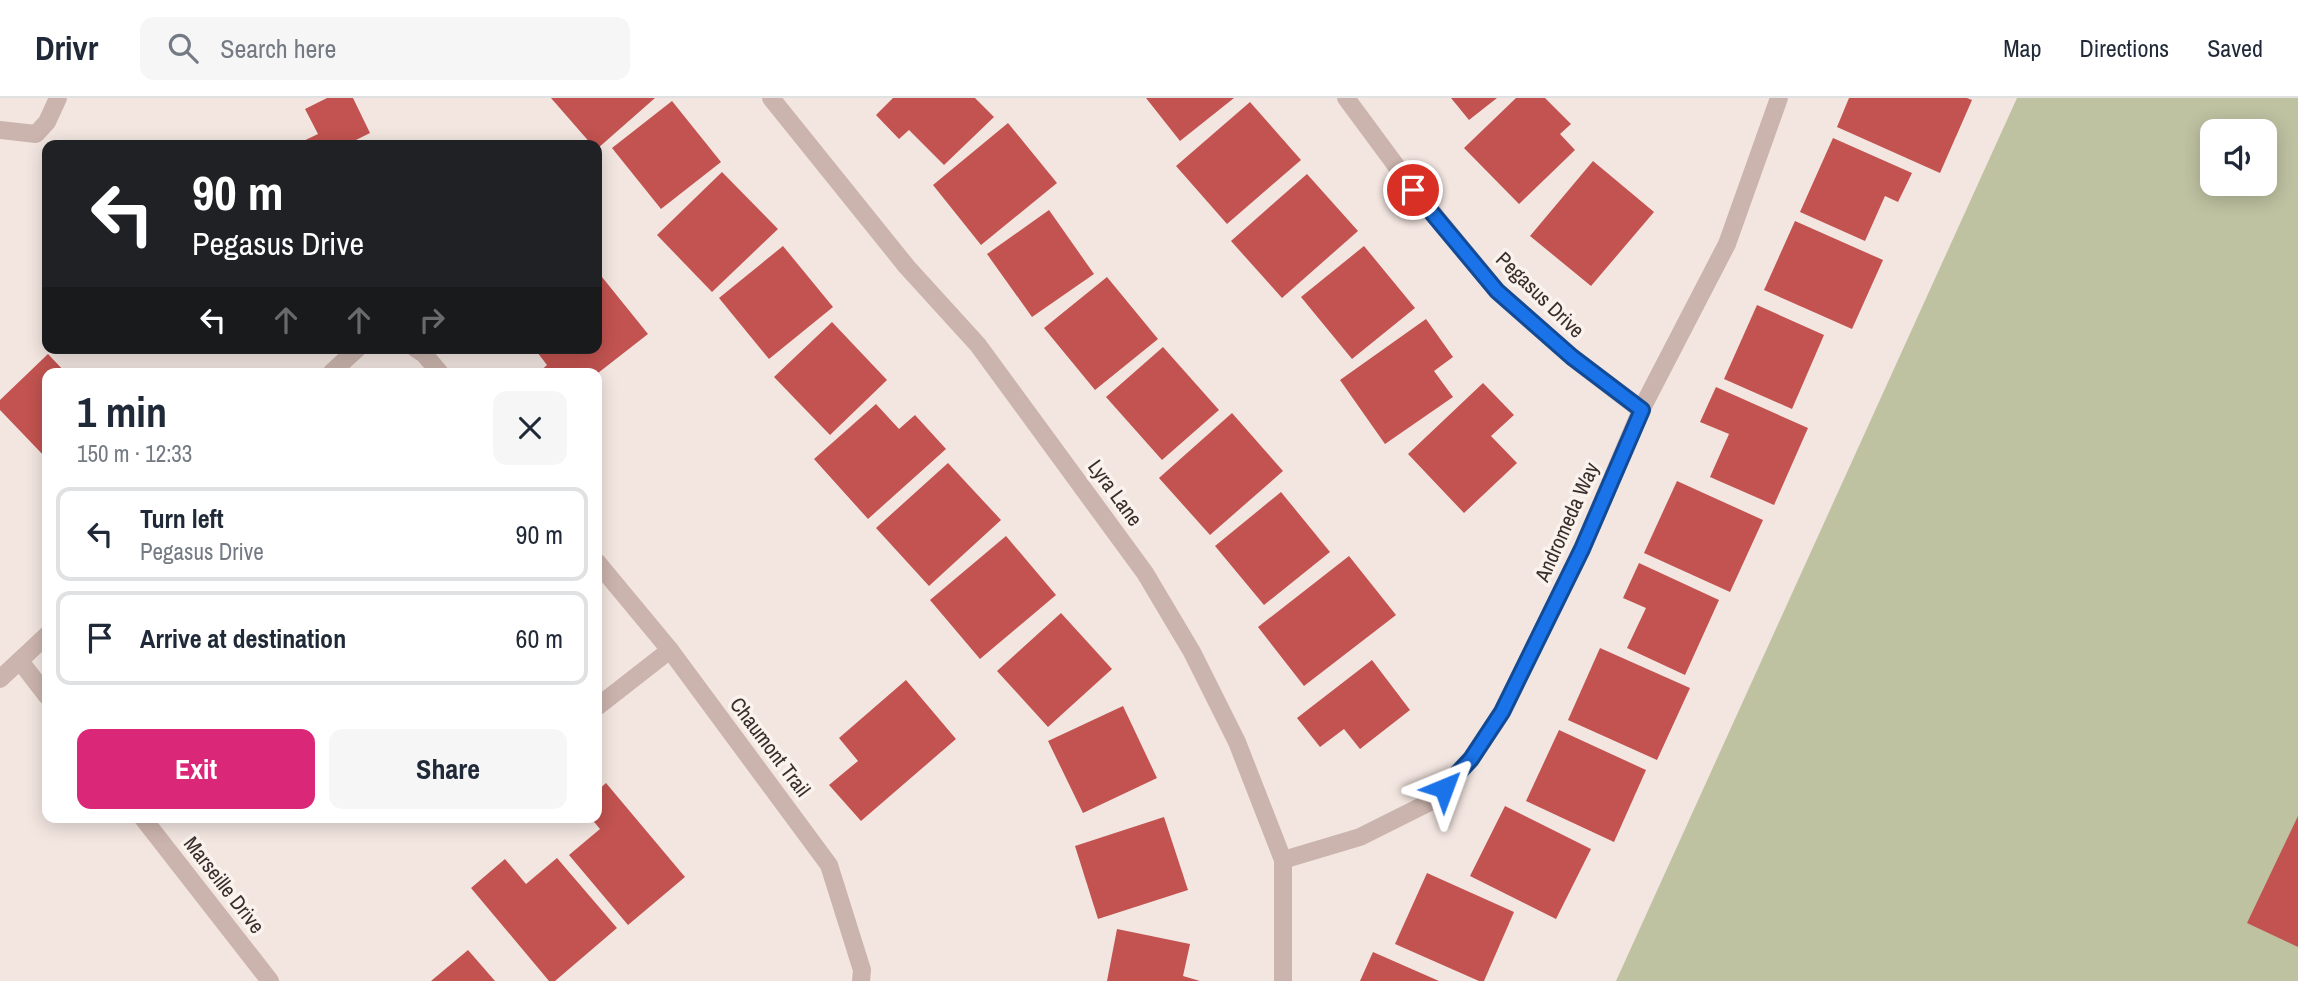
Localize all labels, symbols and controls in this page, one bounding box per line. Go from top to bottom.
search box [140,17,630,80]
text: Drivr [35,26,98,70]
icon: search [164,29,202,67]
text: Search here [220,31,336,66]
text: Map [2003,32,2041,64]
text: Directions [2079,32,2169,64]
text: Saved [2207,32,2263,64]
map controls [2200,119,2277,196]
button: sound [2200,119,2277,196]
text: 90 m [192,159,284,225]
pin [1383,160,1443,220]
icon: left [77,168,168,259]
icon: arrive [1394,171,1432,209]
text: Pegasus Drive [192,222,364,265]
street label: Pegasus Drive [1490,245,1591,344]
icon: left [194,301,232,339]
icon: ahead [267,301,305,339]
icon: ahead [340,301,378,339]
icon: right [413,301,451,339]
text: 1 min [77,384,167,440]
button: close [493,391,567,465]
text: 150 m · 12:33 [77,438,192,469]
street label: Lyra Lane [1081,453,1149,532]
street label: Andromeda Way [1527,457,1606,587]
text: Turn left [140,501,224,536]
icon: left [81,515,119,553]
text: 90 m [516,517,563,552]
text: Pegasus Drive [140,536,264,567]
icon: arrive [81,619,119,657]
text: Arrive at destination [140,621,346,656]
text: 60 m [516,621,563,656]
street label: Chaumont Trail [723,691,817,802]
button: Exit [77,729,315,809]
button: Share [329,729,567,809]
position arrow [1407,751,1481,825]
street label: Marseille Drive [177,830,271,939]

